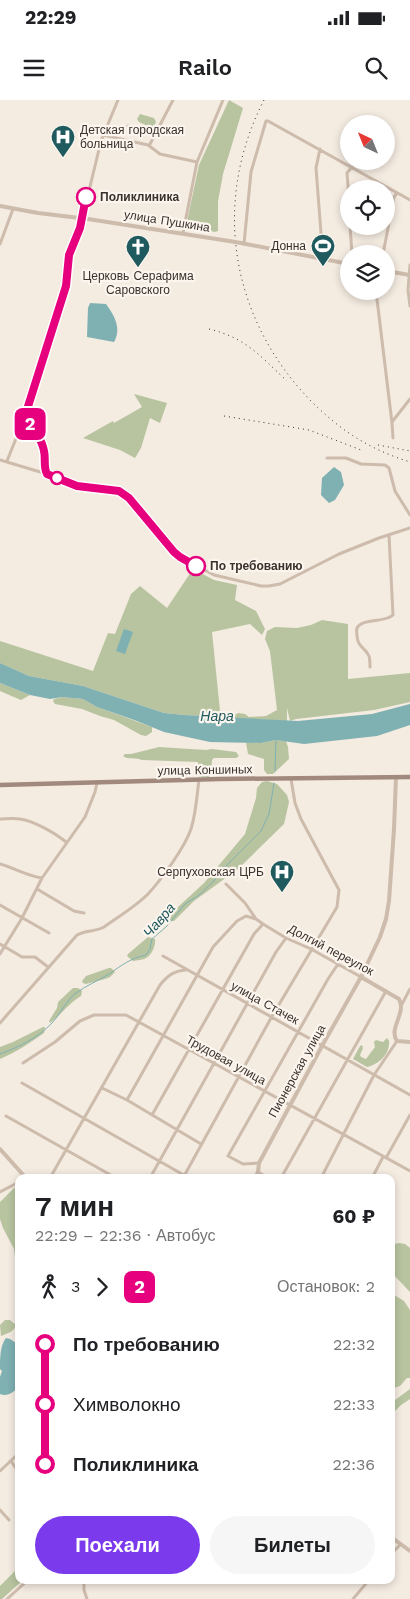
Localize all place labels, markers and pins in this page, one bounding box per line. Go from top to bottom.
place label: Детская городская больница [80,123,184,151]
hospital icon: Детская городская больница [50,124,76,158]
marker: Поликлиника [76,187,96,207]
place label: Поликлиника [100,190,179,204]
sports icon: Донна [310,233,336,267]
church icon: Церковь Серафима Саровского [125,234,151,268]
place label: Донна [271,239,306,253]
place label: Церковь Серафима Саровского [82,269,194,297]
unlabelled marker [50,471,64,485]
marker: По требованию [186,556,206,576]
place label: По требованию [210,559,303,573]
hospital icon: Серпуховская ЦРБ [269,859,295,893]
place label: Серпуховская ЦРБ [157,865,264,879]

